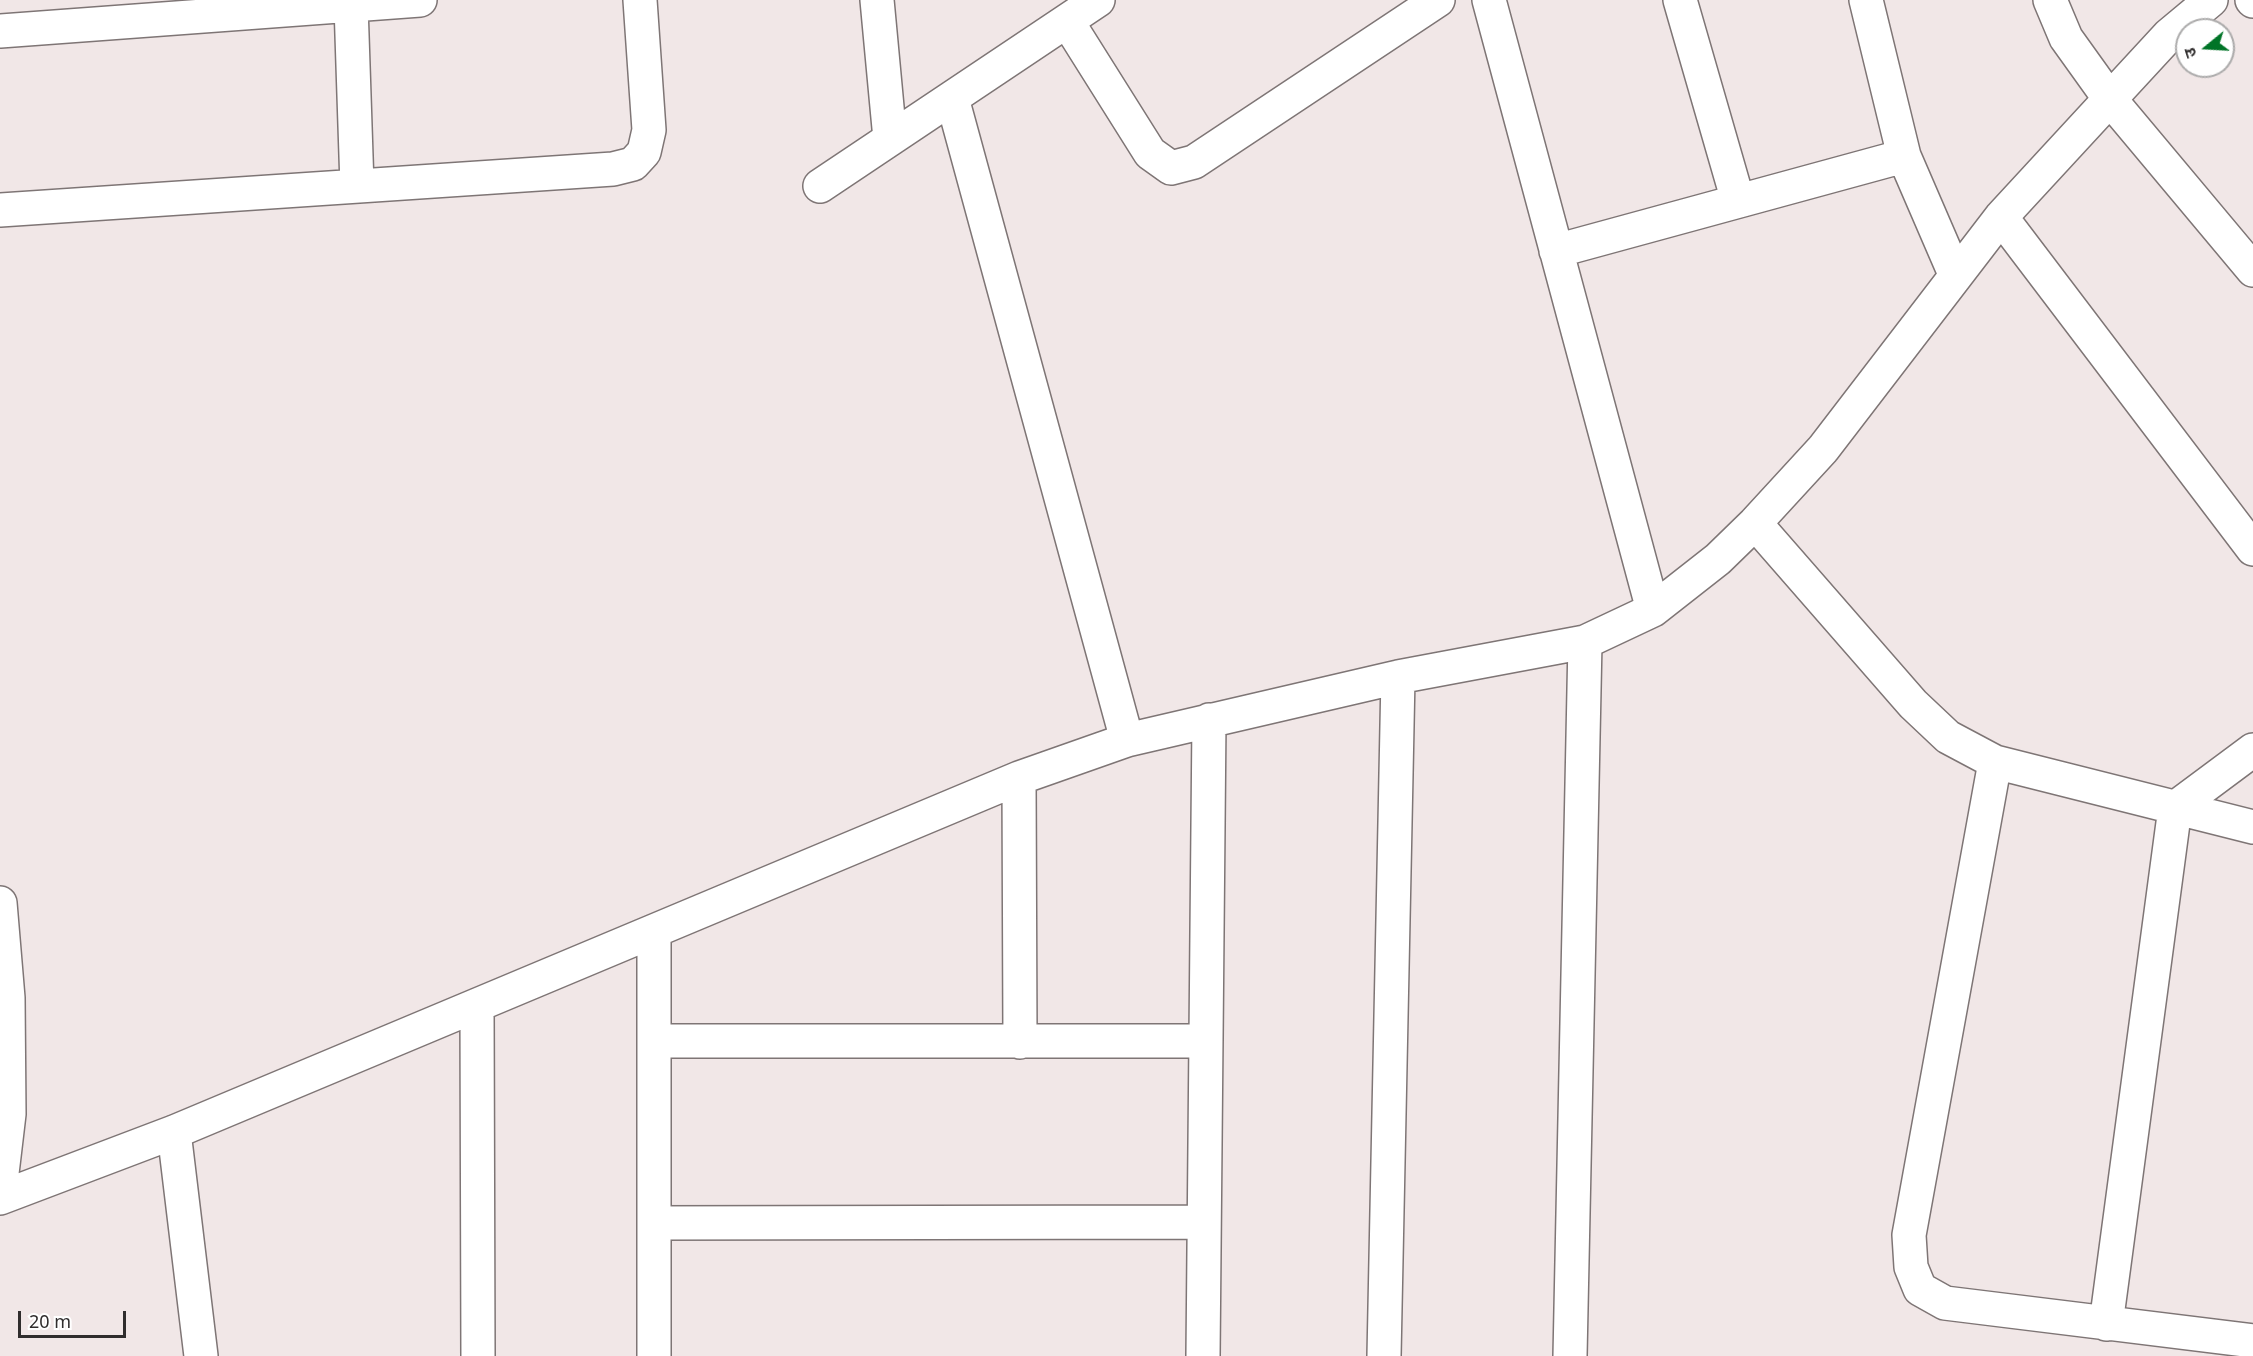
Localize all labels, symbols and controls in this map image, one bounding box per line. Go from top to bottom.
north arrow [2175,18,2235,78]
text: उ [2178,45,2202,61]
scale bar [21,1299,129,1337]
text: 20 m [29,1309,71,1333]

